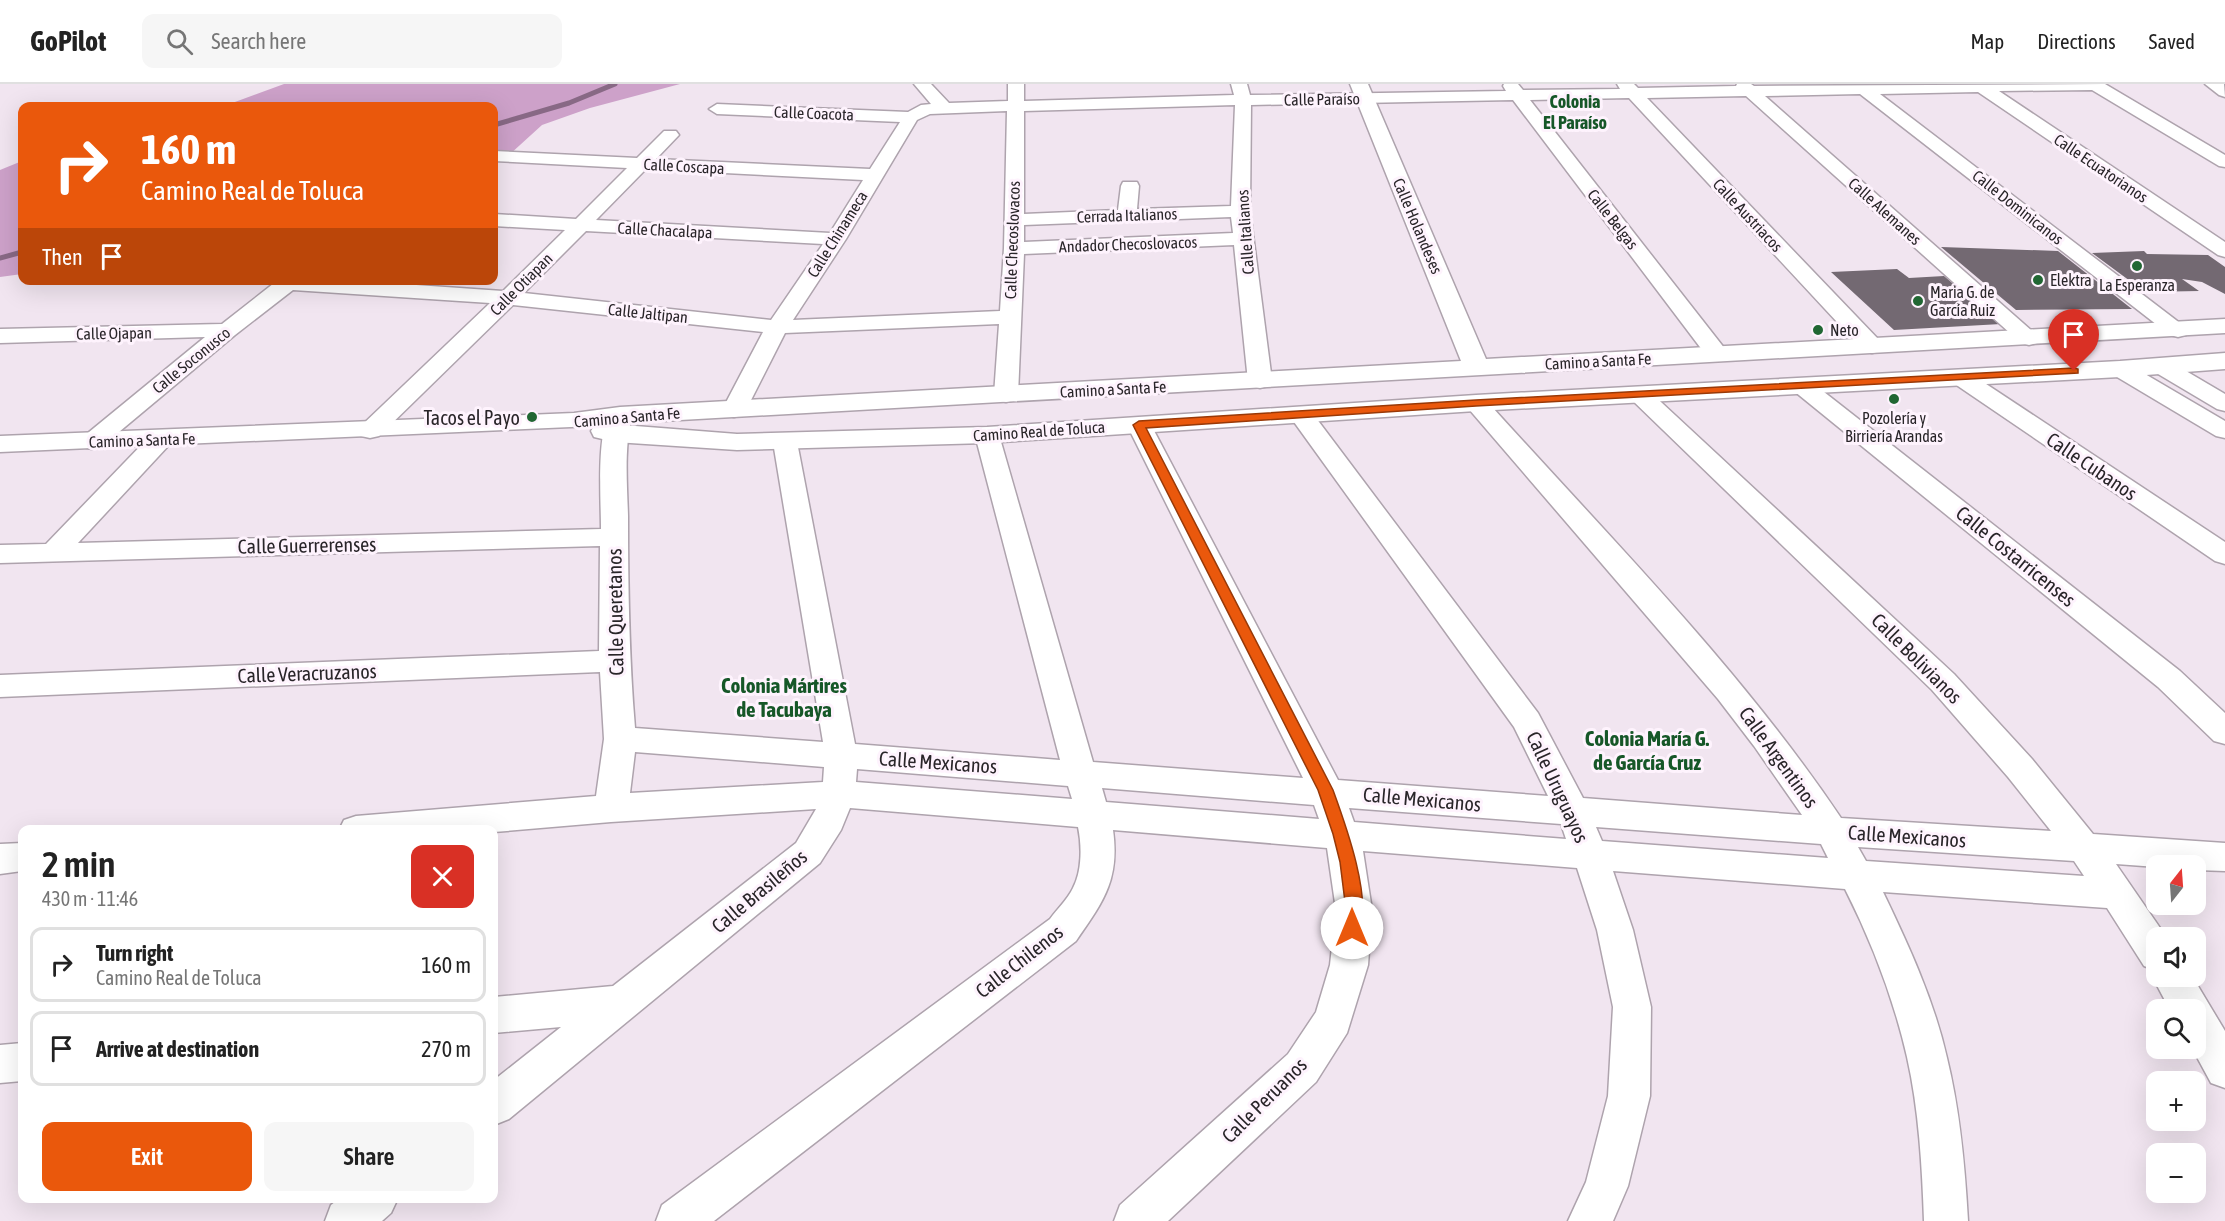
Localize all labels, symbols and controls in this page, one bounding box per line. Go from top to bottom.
search box [142,14,562,68]
text: GoPilot [30,25,106,57]
icon: search [163,25,196,58]
text: Search here [211,28,306,54]
text: Map [1970,29,2004,53]
text: Directions [2037,29,2116,53]
text: Saved [2149,29,2195,53]
street label: Calle Paraíso [1284,89,1360,109]
district label: Colonia El Paraíso [1543,91,1607,133]
street label: Calle Coacota [774,103,854,123]
text: 160 m [141,125,236,173]
icon: right [42,126,120,204]
street label: Calle Ecuatorianos [2051,130,2152,206]
street label: Calle Coscapa [643,155,725,178]
street label: Calle Dominicanos [1969,166,2067,248]
street label: Calle Alemanes [1845,174,1925,248]
text: Camino Real de Toluca [141,175,364,206]
street label: Calle Holandeses [1390,175,1446,277]
street label: Calle Austriacos [1710,175,1787,255]
street label: Calle Checoslovacos [1001,180,1023,299]
street label: Calle Belgas [1583,186,1642,253]
street label: Calle Chinameca [803,188,871,280]
street label: Calle Italianos [1233,189,1257,275]
street label: Cerrada Italianos [1076,204,1178,226]
street label: Calle Chacalapa [617,219,713,242]
street label: Andador Checoslovacos [1059,233,1198,255]
icon: arrive [95,240,128,273]
text: Then [42,244,83,270]
street label: Calle Otiapan [486,249,556,319]
marker: La Esperanza [2130,259,2144,273]
place label: Elektra [2050,271,2092,289]
marker: Elektra [2031,273,2045,287]
place label: La Esperanza [2099,276,2175,295]
place label: Maria G. de García Ruiz [1930,283,1995,319]
marker: Maria G. de García Ruiz [1911,294,1925,308]
street label: Calle Jaltipan [607,300,689,327]
pin [2048,309,2099,371]
icon: arrive [2057,318,2090,351]
place label: Neto [1830,321,1859,339]
street label: Calle Ojapan [76,323,152,344]
street label: Calle Soconusco [149,323,233,397]
marker: Neto [1811,323,1825,337]
street label: Camino a Santa Fe [1544,349,1652,373]
street label: Camino a Santa Fe [1059,377,1167,401]
marker: Pozolería y Birriería Arandas [1887,392,1901,406]
street label: Camino a Santa Fe [573,403,681,431]
place label: Tacos el Payo [423,406,520,429]
place label: Pozolería y Birriería Arandas [1845,409,1943,445]
marker: Tacos el Payo [525,410,539,424]
street label: Camino Real de Toluca [972,417,1106,445]
street label: Calle Cubanos [2042,427,2142,505]
street label: Camino a Santa Fe [88,429,196,451]
street label: Calle Costarricenses [1952,501,2080,611]
street label: Calle Guerrerenses [237,532,377,558]
street label: Calle Queretanos [602,548,628,676]
street label: Calle Bolivianos [1867,608,1967,708]
street label: Calle Veracruzanos [237,659,377,687]
district label: Colonia Mártires de Tacubaya [721,673,848,721]
street label: Calle Argentinos [1735,702,1823,812]
district label: Colonia María G. de García Cruz [1585,726,1710,774]
street label: Calle Uruguayos [1522,728,1594,846]
street label: Calle Mexicanos [878,746,998,778]
street label: Calle Mexicanos [1362,782,1482,816]
street label: Calle Mexicanos [1847,820,1967,852]
text: 2 min [42,843,116,885]
button: close [411,845,474,908]
street label: Calle Brasileños [707,845,811,937]
north arrow [2146,855,2206,915]
map controls [2146,855,2206,1203]
text: 430 m · 11:46 [42,887,138,910]
position arrow [1320,896,1384,960]
street label: Calle Chilenos [971,920,1067,1002]
button: sound [2146,927,2206,987]
text: Turn right [96,940,173,966]
icon: right [45,948,78,981]
text: 160 m [421,952,471,978]
text: Camino Real de Toluca [96,966,262,989]
button: search [2146,999,2206,1059]
icon: arrive [45,1032,78,1065]
text: Arrive at destination [96,1036,259,1062]
text: 270 m [421,1036,471,1062]
street label: Calle Peruanos [1217,1053,1311,1147]
button: + [2146,1071,2206,1131]
button: Exit [42,1122,252,1191]
button: Share [264,1122,474,1191]
button: − [2146,1143,2206,1203]

